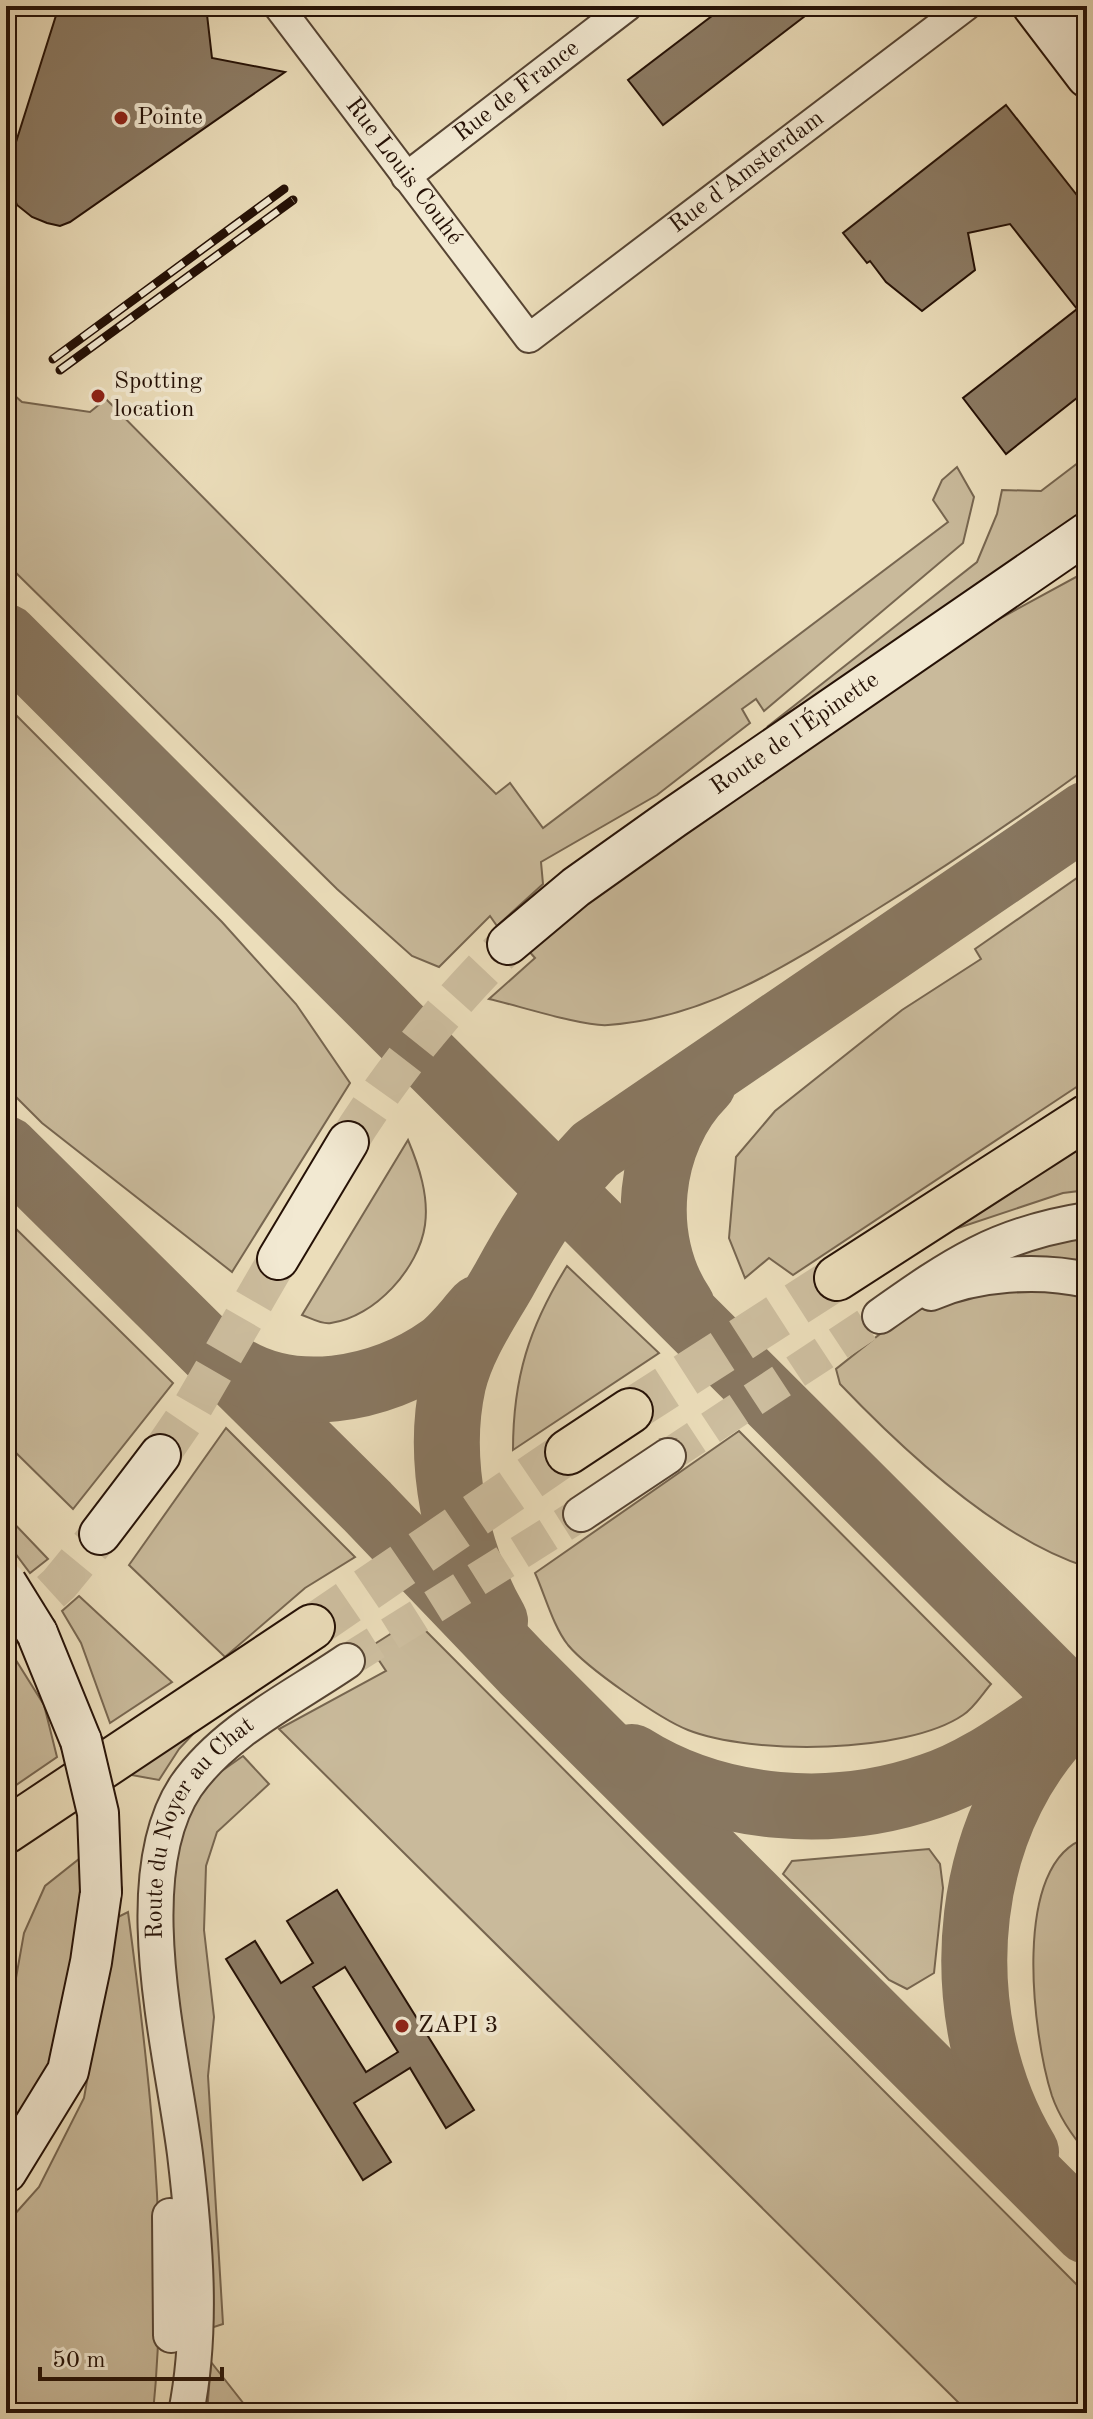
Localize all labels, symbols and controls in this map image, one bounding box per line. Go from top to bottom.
street label: Rue de France [450,36,584,147]
street label: Rue Louis Couhé [340,94,466,250]
place label: Pointe [137,106,203,130]
street label: Rue d'Amsterdam [665,106,829,238]
marker: Pointe [112,109,130,127]
place label: Spotting location [114,370,202,422]
marker: Spotting location [89,387,107,405]
street label: Route de l'Épinette [707,668,883,800]
street label: Route du Noyer au Chat [143,1713,259,1940]
place label: ZAPI 3 [418,2014,498,2038]
marker: ZAPI 3 [393,2017,411,2035]
scale bar [40,2331,222,2381]
text: 50 m [52,2349,106,2373]

